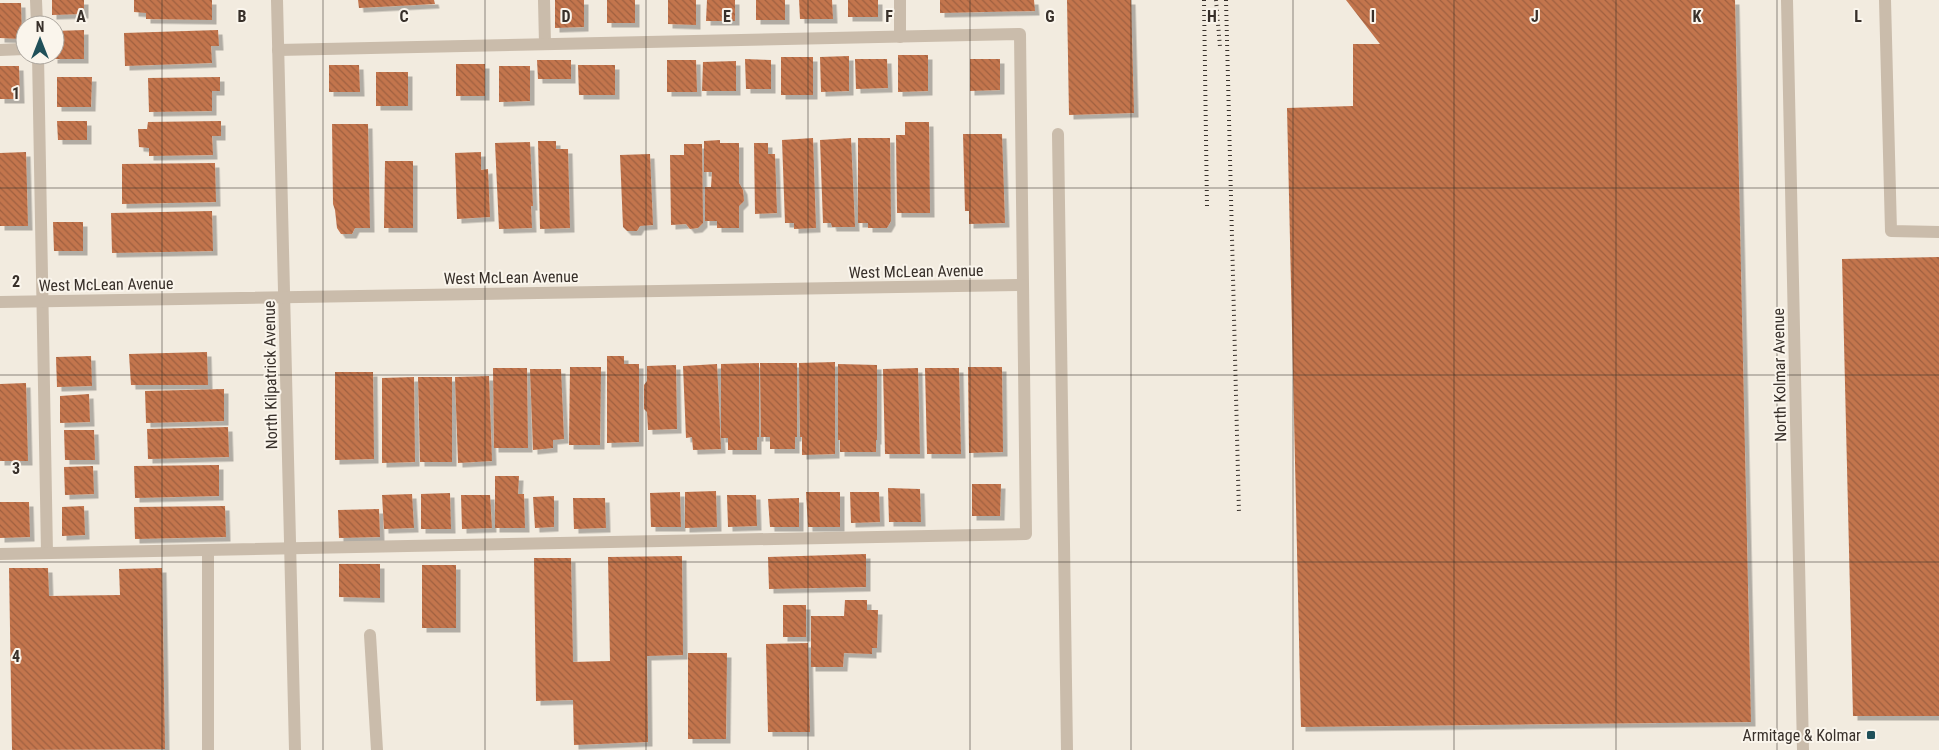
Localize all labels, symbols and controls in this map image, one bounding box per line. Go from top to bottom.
text: A [76,7,86,26]
text: B [238,7,247,26]
text: C [399,7,409,26]
text: D [561,7,571,26]
text: E [723,7,731,26]
text: F [885,7,893,26]
text: G [1045,7,1055,26]
text: H [1207,7,1217,26]
text: I [1371,7,1375,26]
text: J [1531,7,1539,26]
text: K [1693,7,1702,26]
text: L [1854,7,1862,26]
north arrow [15,15,65,65]
text: N [36,19,44,35]
text: 1 [12,84,20,103]
street label: West McLean Avenue [848,261,984,282]
street label: West McLean Avenue [443,267,579,288]
text: 2 [12,272,20,291]
street label: West McLean Avenue [38,274,174,295]
street label: North Kilpatrick Avenue [260,301,281,449]
street label: North Kolmar Avenue [1769,308,1790,442]
text: 3 [12,459,20,478]
text: 4 [12,647,20,666]
place label: Armitage & Kolmar [1743,726,1861,745]
marker: Armitage & Kolmar [1865,729,1877,741]

